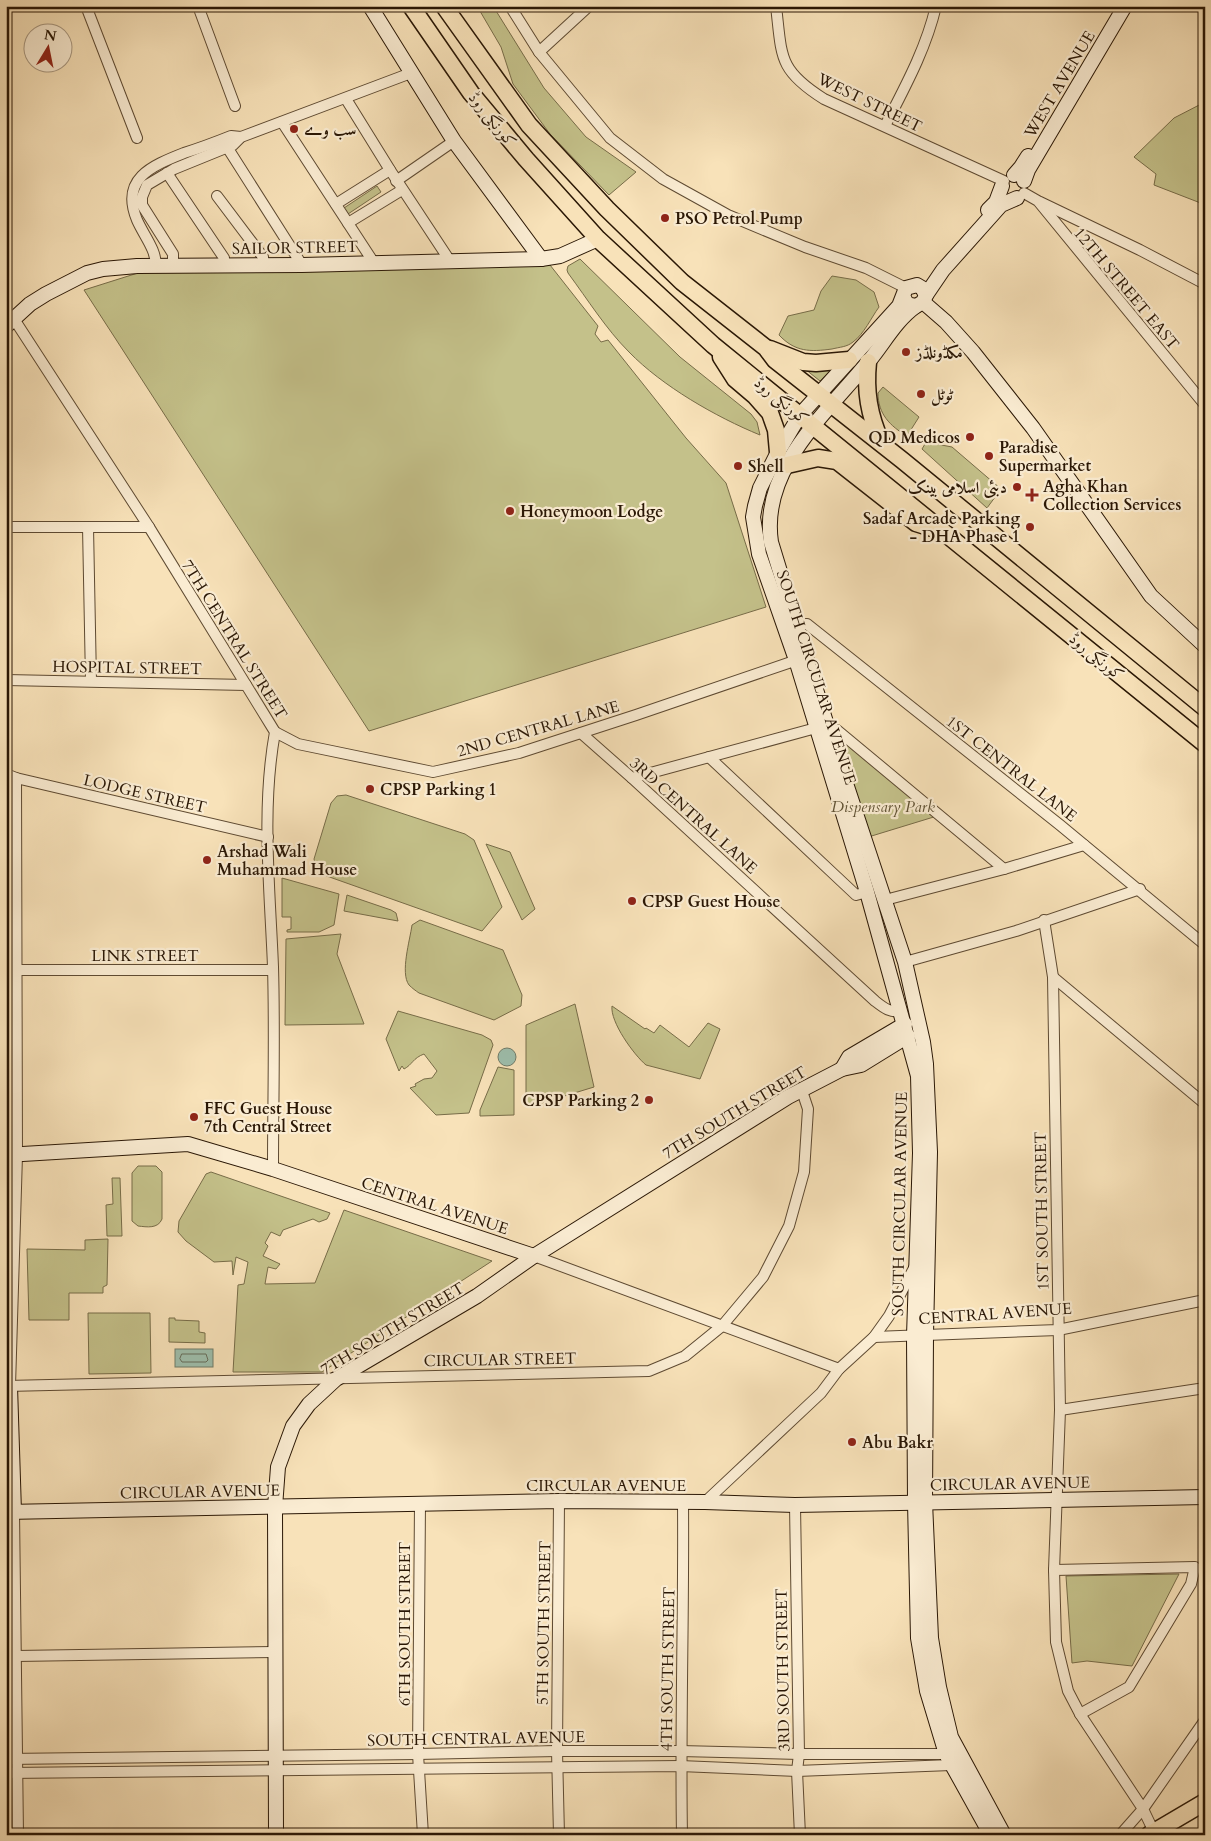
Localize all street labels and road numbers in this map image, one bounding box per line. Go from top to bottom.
street label: WEST AVENUE [1019,27,1101,143]
street label: WEST STREET [813,68,926,138]
street label: کورنگی روڈ [463,87,521,152]
street label: 12TH STREET EAST [1068,223,1184,355]
street label: SAILOR STREET [232,236,358,260]
street label: کورنگی روڈ [749,372,814,430]
street label: 7TH CENTRAL STREET [176,556,292,724]
street label: SOUTH CIRCULAR AVENUE [771,567,861,788]
street label: کورنگی روڈ [1064,628,1129,686]
street label: HOSPITAL STREET [52,656,202,680]
street label: 2ND CENTRAL LANE [455,695,622,763]
street label: 1ST CENTRAL LANE [941,711,1082,827]
street label: 3RD CENTRAL LANE [625,752,762,879]
street label: LODGE STREET [81,769,209,819]
street label: LINK STREET [91,945,199,967]
street label: 7TH SOUTH STREET [658,1061,811,1165]
street label: SOUTH CIRCULAR AVENUE [887,1091,913,1316]
street label: 1ST SOUTH STREET [1030,1131,1054,1291]
street label: CENTRAL AVENUE [358,1172,511,1240]
street label: 7TH SOUTH STREET [316,1277,469,1381]
street label: CENTRAL AVENUE [918,1298,1073,1330]
street label: CIRCULAR STREET [423,1348,577,1372]
street label: CIRCULAR AVENUE [930,1472,1090,1496]
street label: CIRCULAR AVENUE [526,1475,686,1497]
street label: CIRCULAR AVENUE [120,1480,280,1504]
street label: 5TH SOUTH STREET [532,1540,556,1705]
street label: 6TH SOUTH STREET [394,1542,416,1706]
street label: 4TH SOUTH STREET [656,1586,680,1751]
street label: 3RD SOUTH STREET [771,1588,795,1752]
street label: SOUTH CENTRAL AVENUE [367,1726,585,1752]

